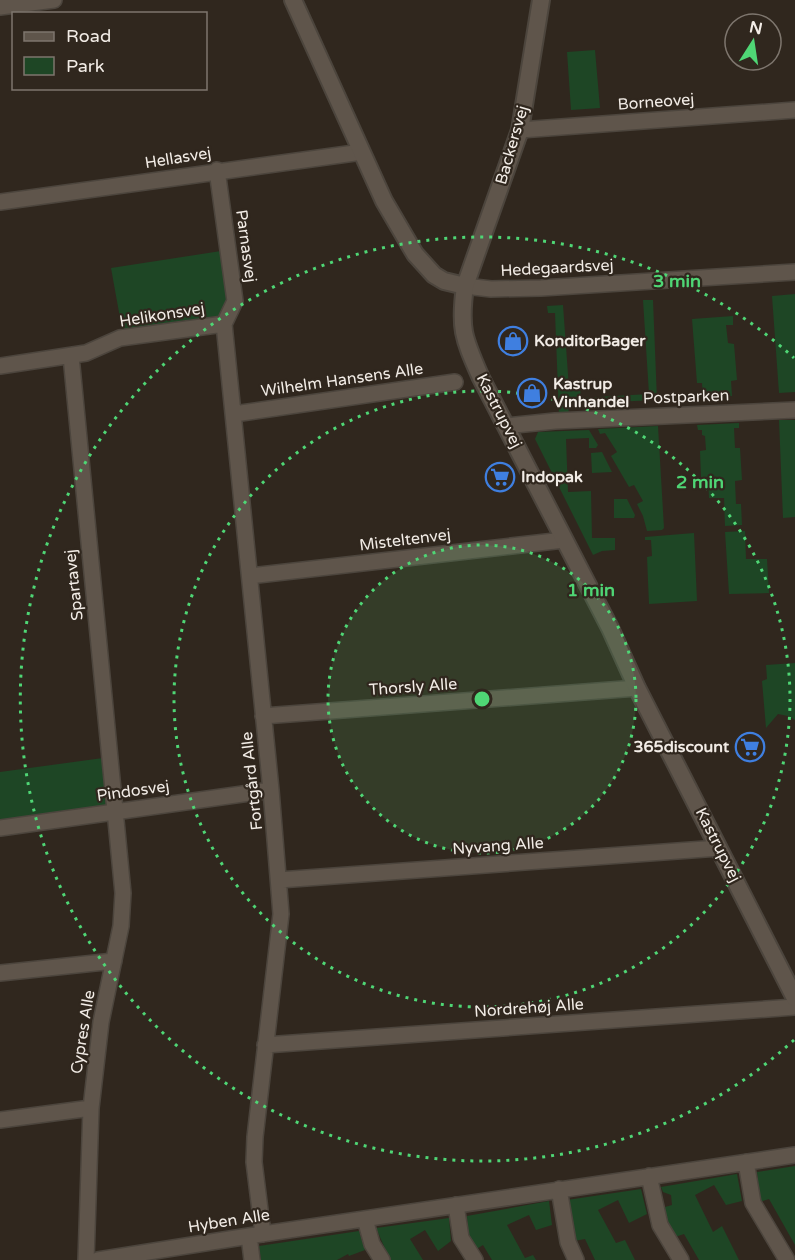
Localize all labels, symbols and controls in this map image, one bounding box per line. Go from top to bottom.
legend [12,12,207,90]
north arrow [723,12,783,72]
text: N [748,17,764,39]
text: Road [66,25,111,47]
text: Park [66,55,105,77]
street label: Borneovej [617,89,695,115]
street label: Backersvej [491,103,533,187]
street label: Hellasvej [143,143,213,173]
street label: Parnasvej [231,208,261,284]
street label: Hedegaardsvej [500,255,614,281]
text: 3 min [653,270,701,292]
street label: Helikonsvej [118,298,206,332]
shop icon: KonditorBager [497,325,529,357]
place label: KonditorBager [534,331,646,351]
street label: Wilhelm Hansens Alle [260,359,424,401]
street label: Kastrupvej [472,370,526,452]
place label: Kastrup Vinhandel [553,374,629,412]
shop icon: Kastrup Vinhandel [516,377,548,409]
street label: Postparken [642,385,730,409]
supermarket icon: Indopak [484,461,516,493]
place label: Indopak [521,467,583,487]
text: 2 min [676,471,724,493]
street label: Misteltenvej [358,524,452,556]
street label: Spartavej [60,548,88,622]
text: 1 min [567,579,615,601]
street label: Thorsly Alle [368,674,458,700]
centre of rings [472,689,492,709]
street label: Fortgård Alle [237,731,267,831]
supermarket icon: 365discount [734,731,766,763]
place label: 365discount [633,737,730,757]
street label: Pindosvej [95,776,171,806]
street label: Kastrupvej [691,804,745,886]
street label: Nyvang Alle [452,833,544,859]
street label: Cypres Alle [67,989,99,1075]
street label: Nordrehøj Alle [474,994,584,1022]
street label: Hyben Alle [187,1205,271,1237]

